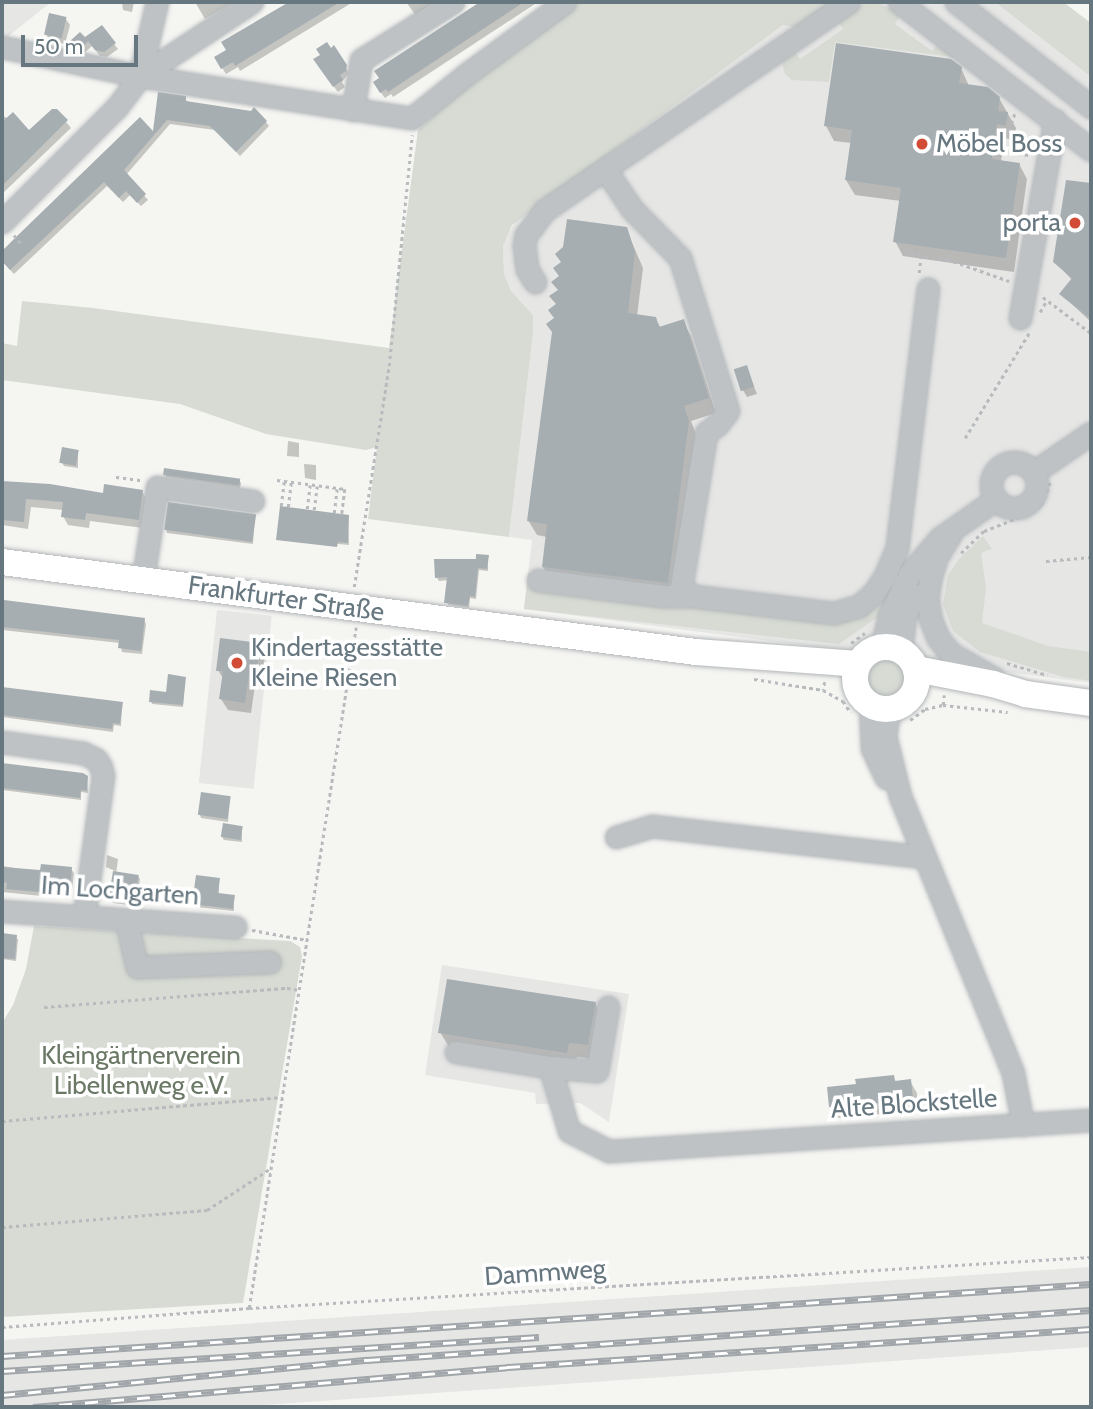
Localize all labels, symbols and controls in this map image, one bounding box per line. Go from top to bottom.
scale bar [24,21,142,65]
text: 50 m [34,34,83,59]
place label: Möbel Boss [936,128,1062,160]
marker: Möbel Boss [914,136,930,152]
place label: porta [1003,207,1061,239]
marker: porta [1067,215,1083,231]
street label: Frankfurter Straße [186,570,386,628]
place label: Kindertagesstätte Kleine Riesen [251,632,443,694]
marker: Kindertagesstätte Kleine Riesen [229,655,245,671]
street label: Im Lochgarten [40,870,200,912]
park label: Kleingärtnerverein Libellenweg e.V. [41,1040,241,1102]
street label: Alte Blockstelle [830,1083,998,1125]
street label: Dammweg [483,1253,607,1293]

